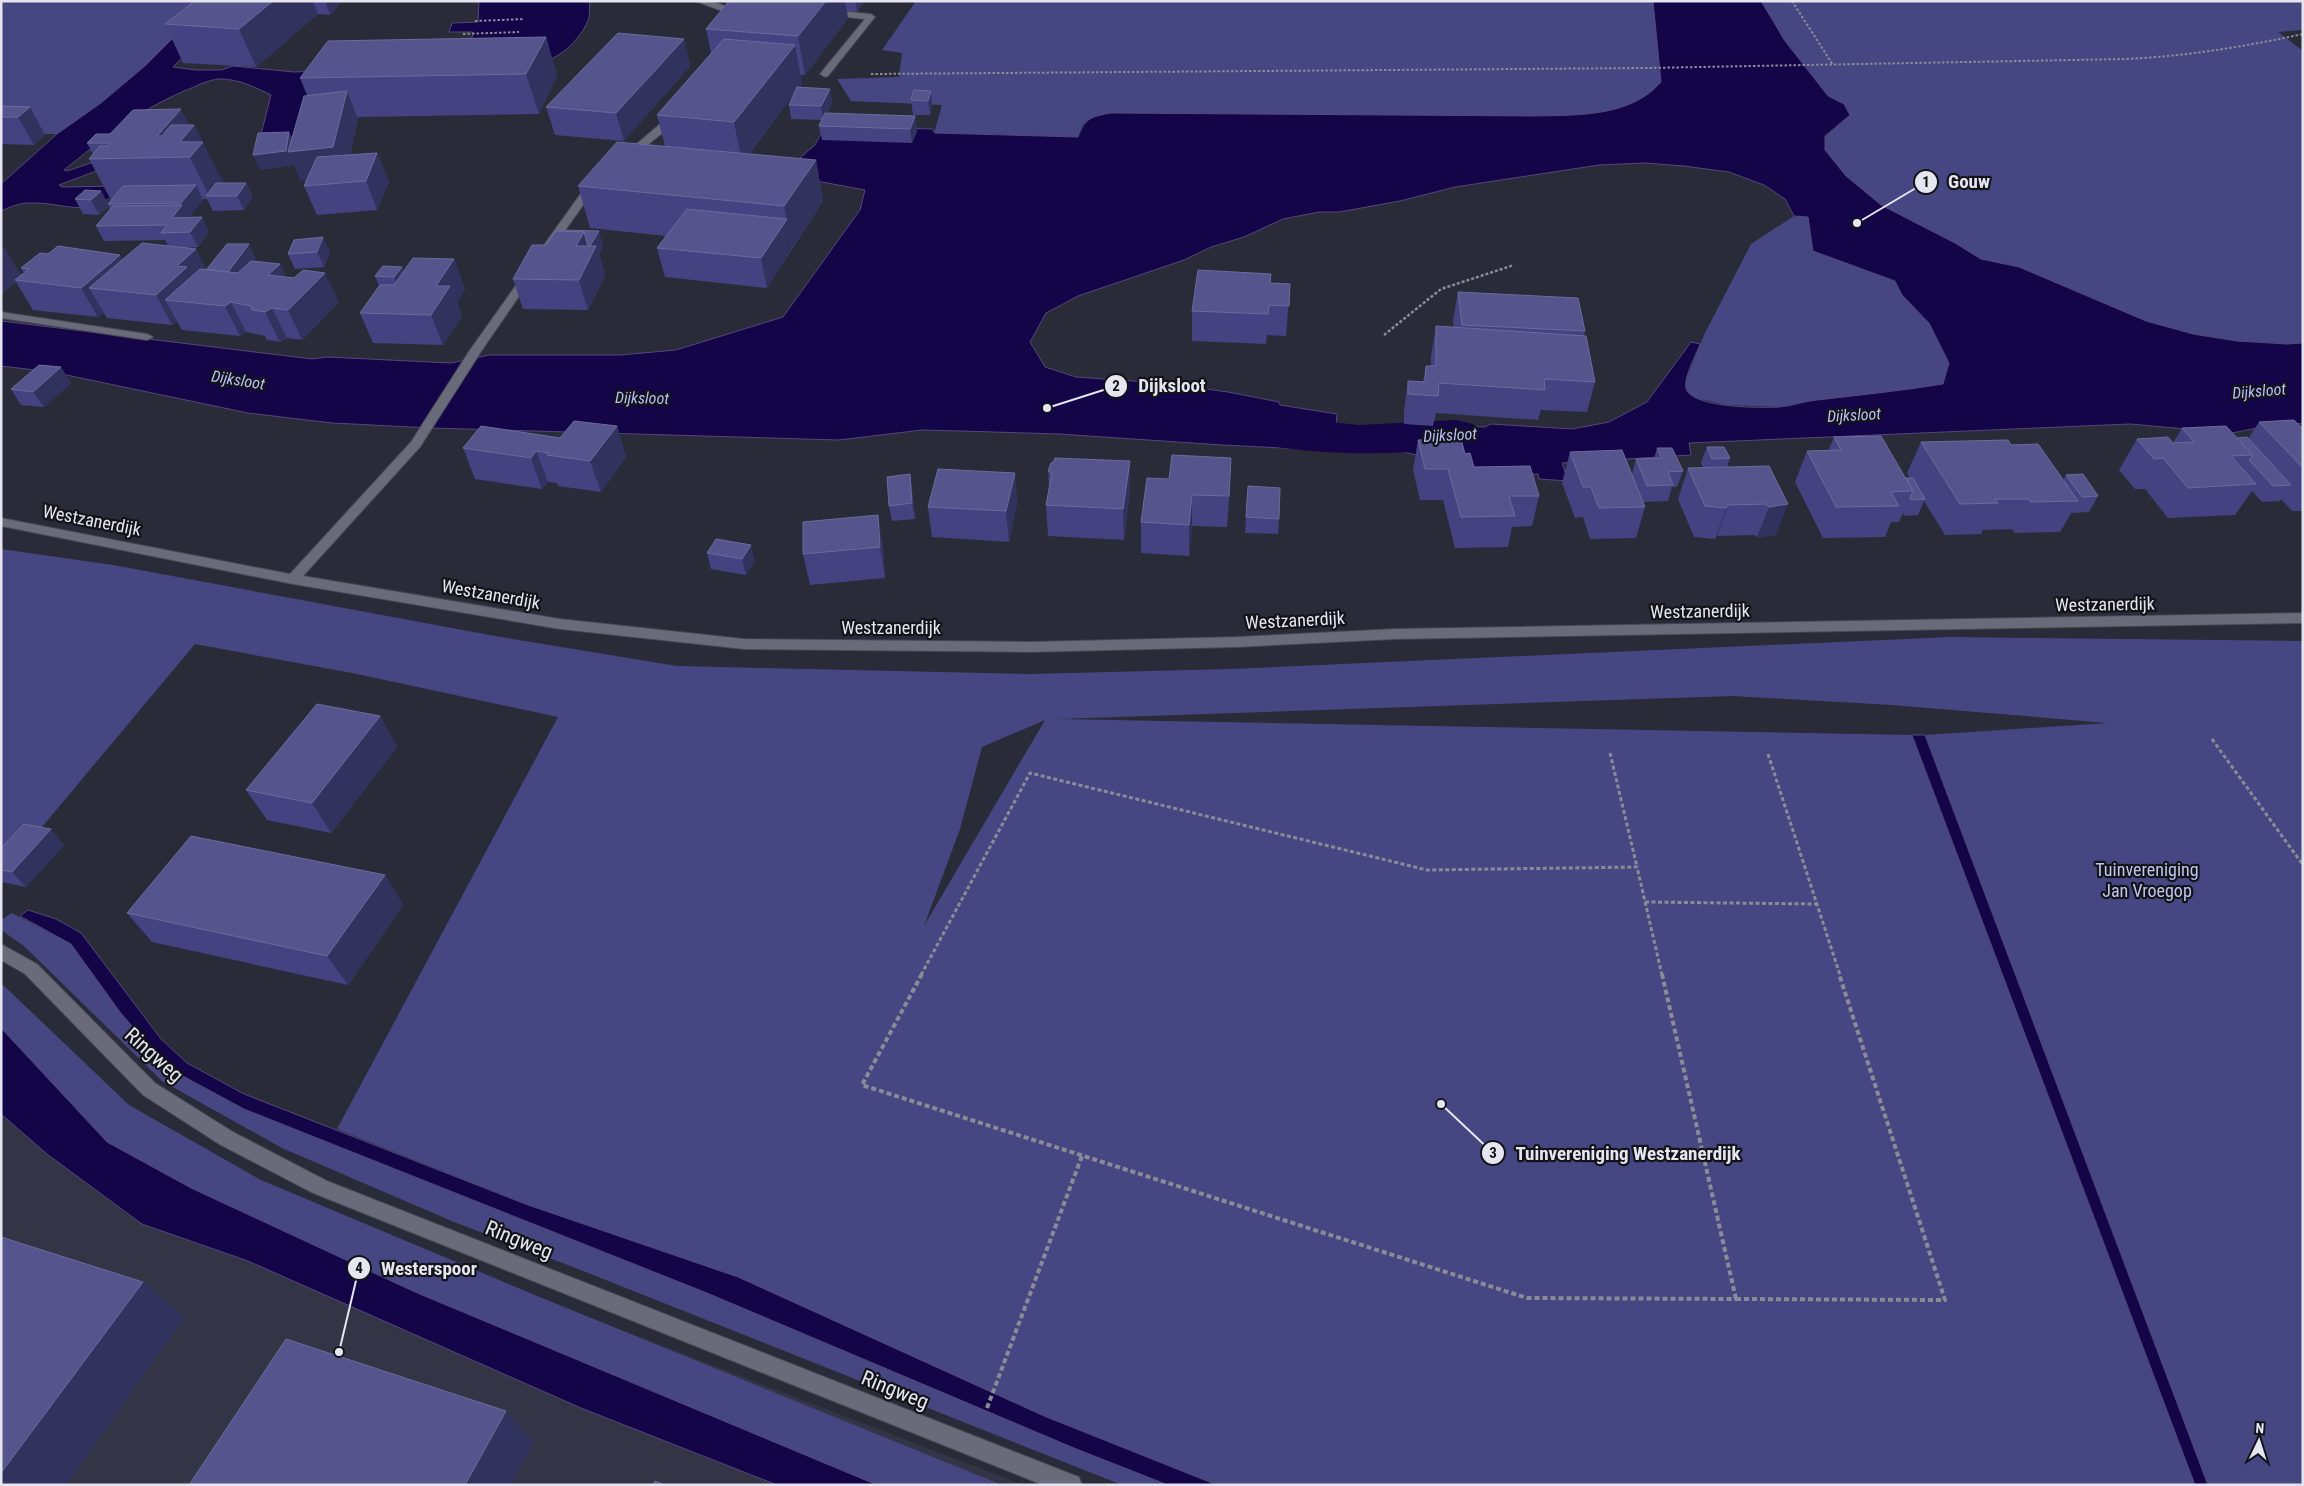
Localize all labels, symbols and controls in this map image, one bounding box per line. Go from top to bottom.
callout: Gouw [1913,165,2000,199]
text: Gouw [1948,170,1990,193]
text: 1 [1922,173,1930,191]
water label: Dijksloot [210,366,266,394]
callout: Dijksloot [1103,369,1216,403]
text: Dijksloot [1138,374,1206,397]
text: 2 [1112,377,1120,395]
water label: Dijksloot [2231,379,2287,403]
water label: Dijksloot [615,388,669,408]
water label: Dijksloot [1827,404,1882,426]
water label: Dijksloot [1423,424,1478,446]
street label: Westzanerdijk [41,500,143,540]
street label: Westzanerdijk [440,575,542,613]
street label: Westzanerdijk [2055,593,2155,615]
street label: Westzanerdijk [1650,600,1750,622]
street label: Westzanerdijk [1245,607,1345,633]
street label: Westzanerdijk [841,617,941,638]
park label: Tuinvereniging Jan Vroegop [2095,859,2199,901]
street label: Ringweg [120,1023,188,1087]
callout: Tuinvereniging Westzanerdijk [1480,1136,1750,1170]
text: Tuinvereniging Westzanerdijk [1515,1142,1742,1165]
text: 3 [1489,1144,1497,1162]
street label: Ringweg [482,1216,556,1264]
callout: Westerspoor [346,1251,487,1285]
text: Westerspoor [381,1257,477,1280]
text: 4 [355,1259,363,1277]
street label: Ringweg [858,1366,932,1414]
north arrow [2234,1416,2284,1466]
text: N [2255,1420,2265,1436]

